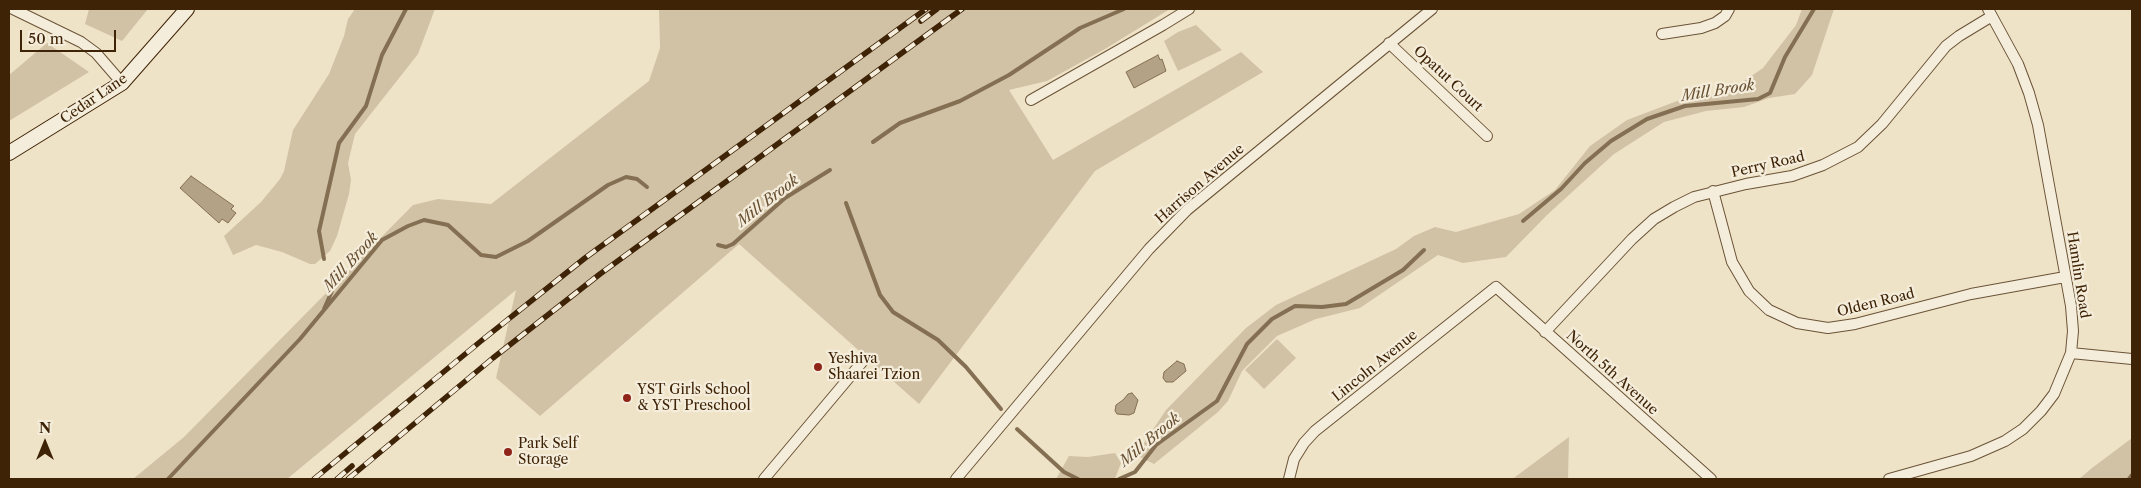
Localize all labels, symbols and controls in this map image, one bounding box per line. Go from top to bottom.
scale bar [22,20,119,52]
text: 50 m [28,29,64,48]
street label: Opatut Court [1410,43,1486,115]
street label: Cedar Lane [57,70,131,128]
water label: Mill Brook [1680,76,1756,106]
street label: Harrison Avenue [1152,141,1248,227]
street label: Perry Road [1730,148,1806,182]
water label: Mill Brook [733,171,803,231]
water label: Mill Brook [320,229,382,295]
street label: Hamlin Road [2063,230,2093,320]
street label: Olden Road [1836,285,1916,321]
street label: Lincoln Avenue [1329,327,1421,405]
street label: North 5th Avenue [1563,327,1661,419]
place label: Yeshiva Shaarei Tzion [828,351,920,384]
marker: Yeshiva Shaarei Tzion [812,361,824,373]
place label: YST Girls School & YST Preschool [637,382,751,414]
marker: YST Girls School & YST Preschool [621,392,633,404]
water label: Mill Brook [1116,409,1184,471]
north arrow [20,418,70,468]
text: N [39,419,51,437]
place label: Park Self Storage [518,436,578,468]
marker: Park Self Storage [502,446,514,458]

